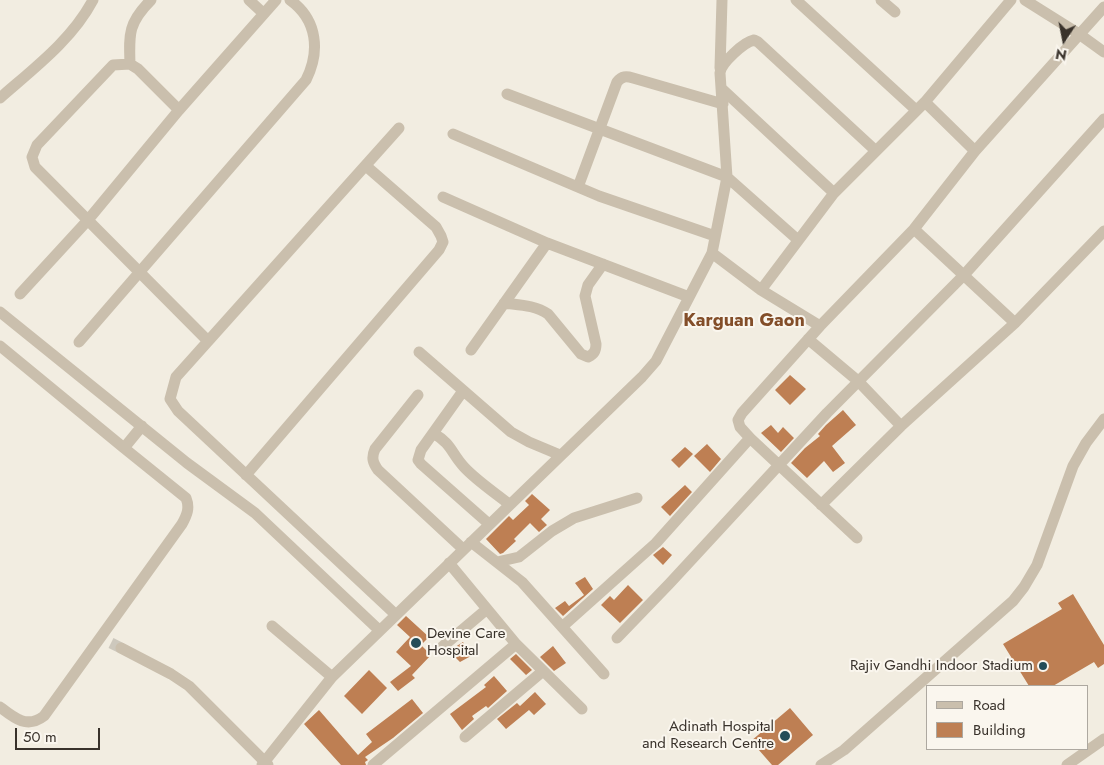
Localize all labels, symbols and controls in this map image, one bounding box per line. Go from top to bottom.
north arrow [1039,15,1089,65]
text: N [1054,44,1069,66]
district label: Karguan Gaon [683,311,805,333]
place label: Devine Care Hospital [427,625,505,660]
marker: Devine Care Hospital [409,636,423,650]
place label: Rajiv Gandhi Indoor Stadium [850,657,1033,675]
marker: Rajiv Gandhi Indoor Stadium [1037,660,1049,672]
legend [926,685,1089,750]
text: Road [973,694,1005,716]
scale bar [18,718,102,750]
place label: Adinath Hospital and Research Centre [642,718,774,753]
text: Building [973,719,1025,741]
text: 50 m [23,726,57,748]
marker: Adinath Hospital and Research Centre [778,729,792,743]

